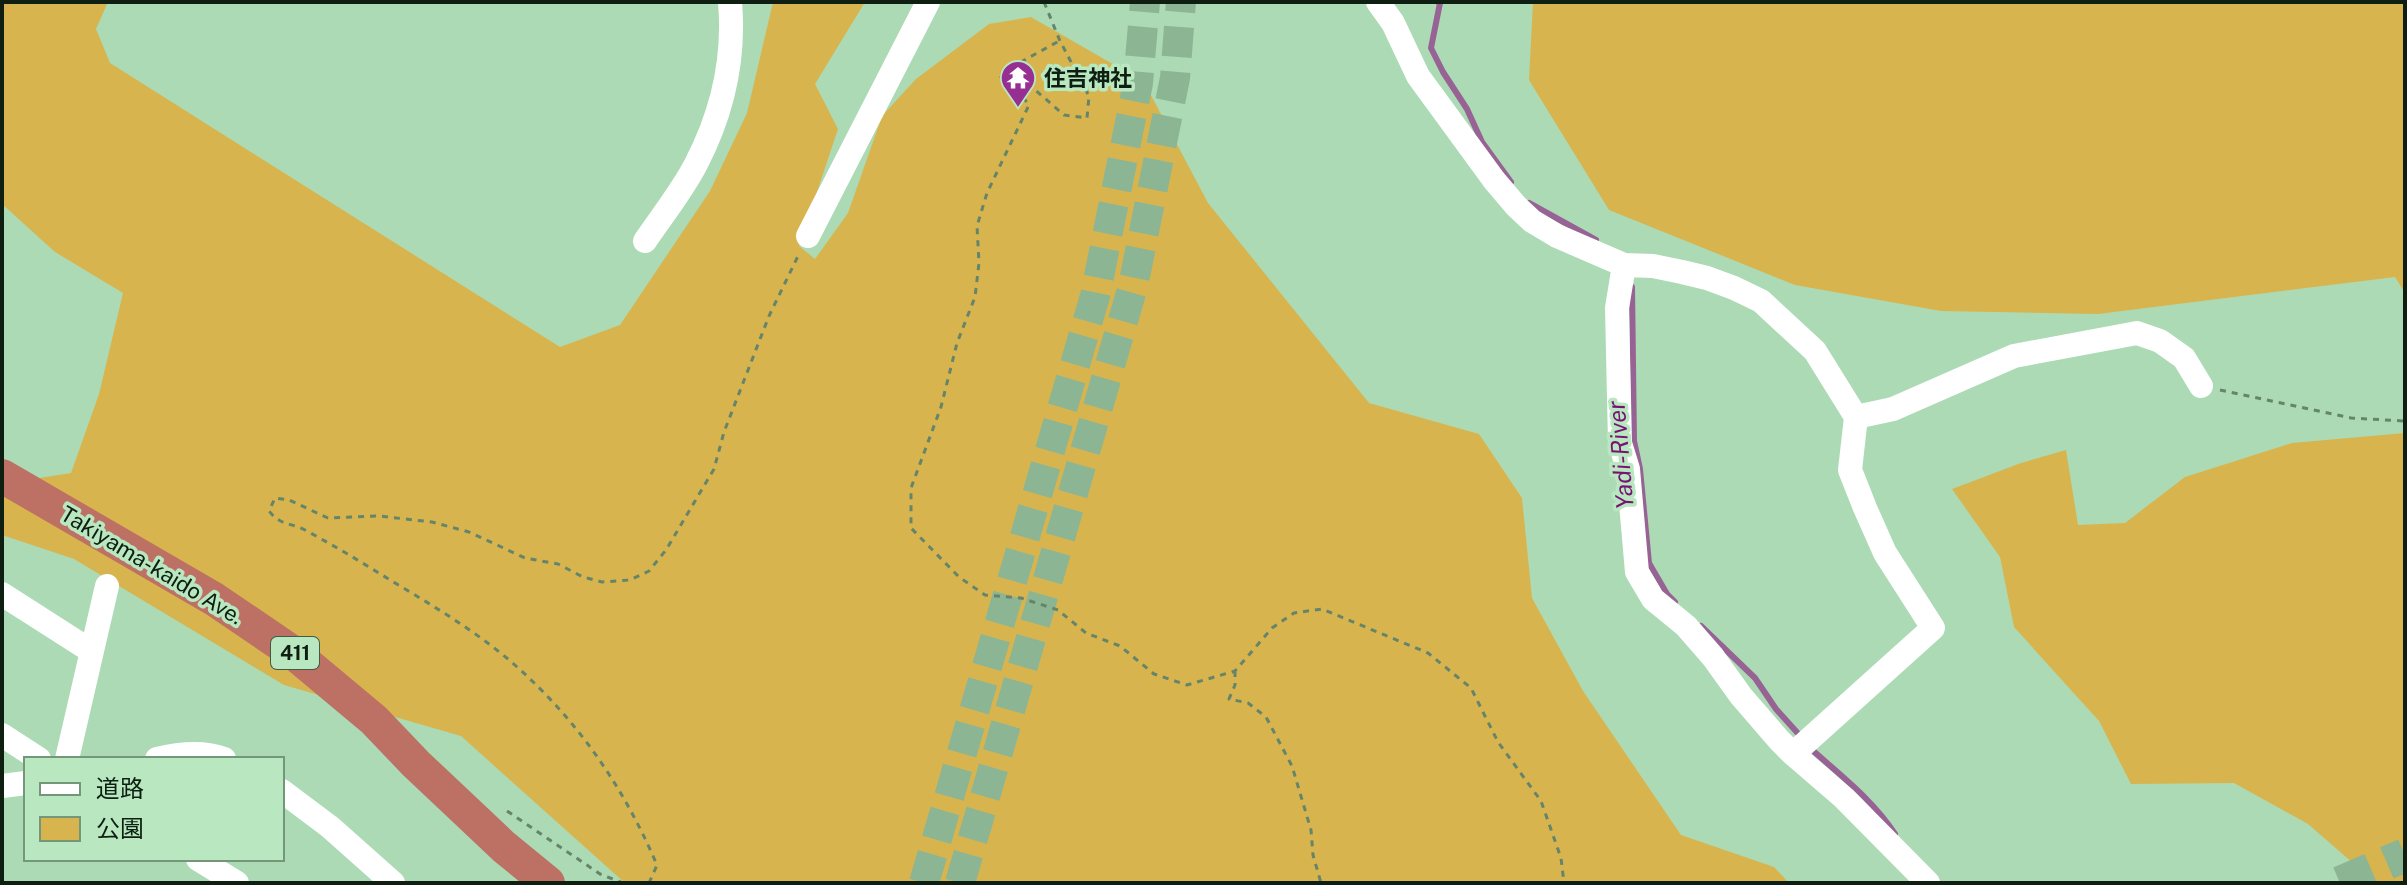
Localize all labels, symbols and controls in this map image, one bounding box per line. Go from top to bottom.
temple icon: 住吉神社 [999,59,1037,109]
place label: 住吉神社 [1044,65,1132,91]
water label: Yadi-River [1601,399,1639,510]
street label: Takiyama-kaido Ave. [56,500,248,630]
road number: 411 [271,637,319,669]
legend [24,757,284,861]
text: 道路 [96,774,144,802]
text: 公園 [96,814,144,842]

